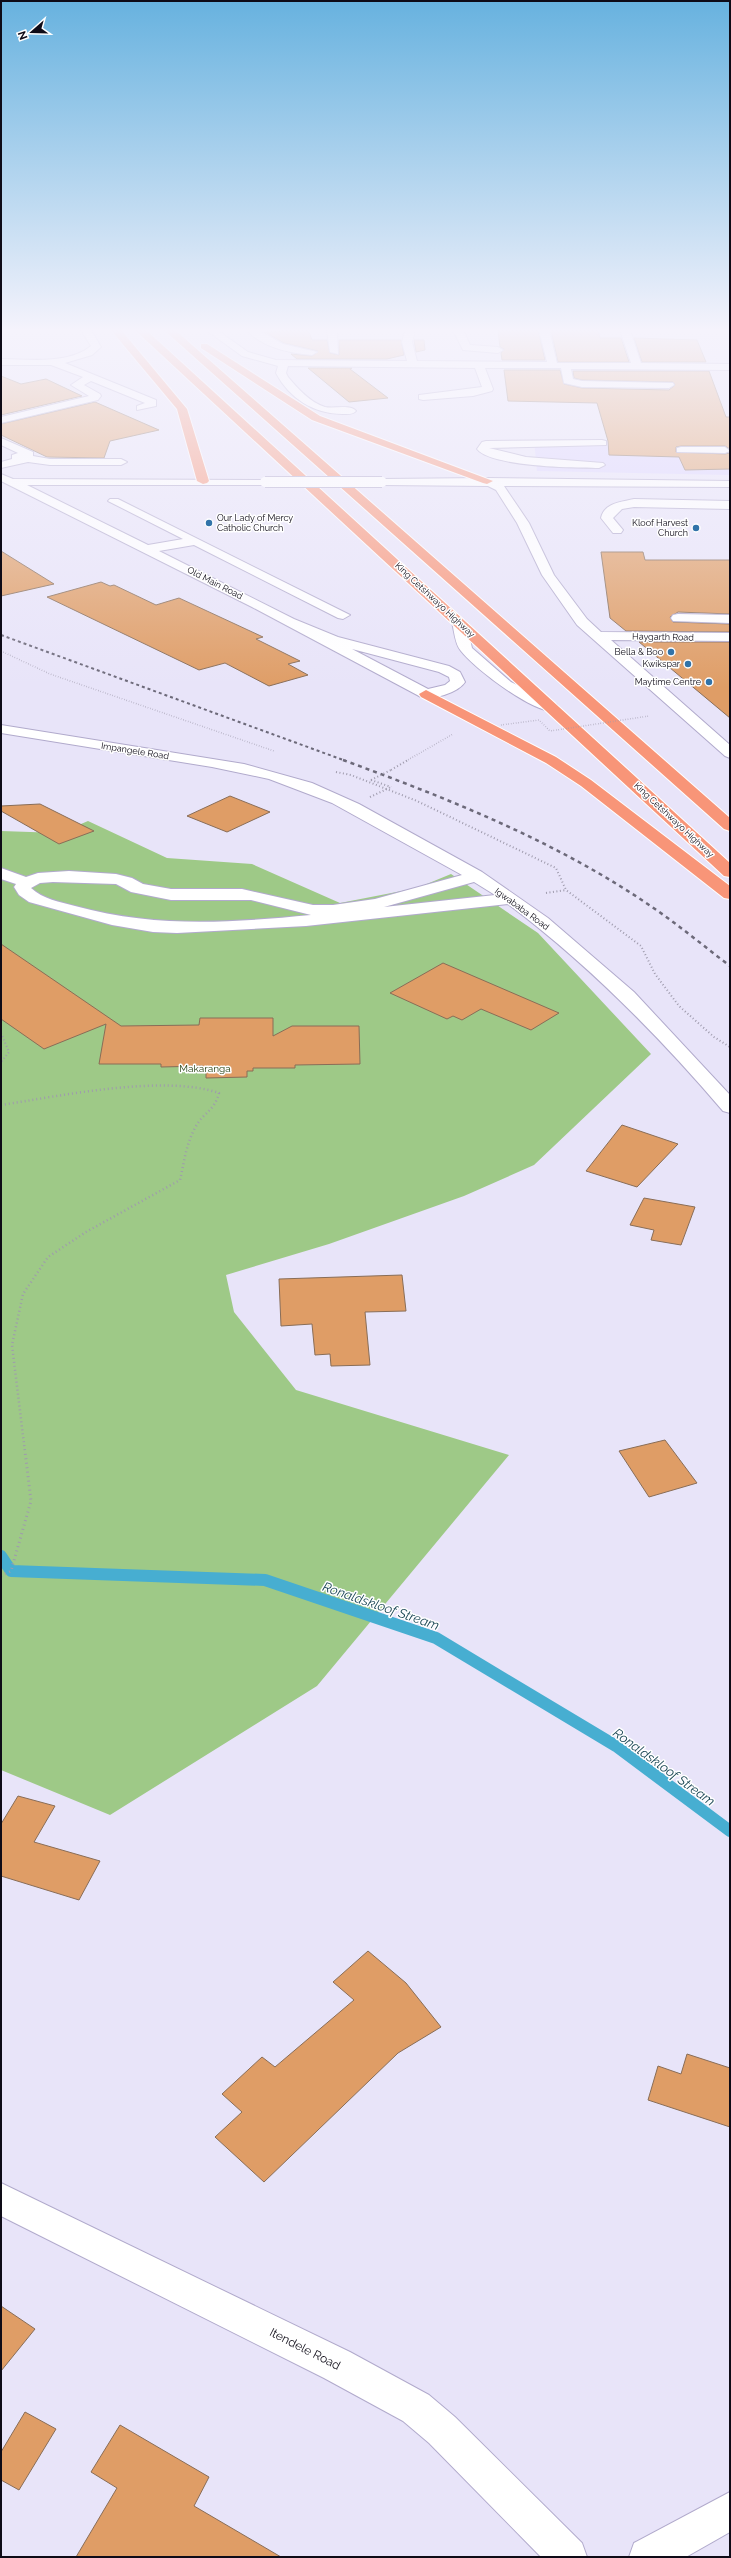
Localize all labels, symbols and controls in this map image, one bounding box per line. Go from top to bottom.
north arrow [12,12,52,52]
text: N [16,29,31,41]
place label: Our Lady of Mercy Catholic Church [217,513,293,533]
marker: Our Lady of Mercy Catholic Church [204,518,214,528]
place label: Kloof Harvest Church [632,518,688,538]
marker: Kloof Harvest Church [691,523,701,533]
street label: King Cetshwayo Highway [393,560,477,640]
street label: Old Main Road [186,565,245,601]
street label: Haygarth Road [632,631,694,643]
place label: Bella & Boo [615,647,663,657]
marker: Bella & Boo [666,647,676,657]
place label: Kwikspar [643,659,681,669]
marker: Kwikspar [683,659,693,669]
place label: Maytime Centre [635,677,702,687]
marker: Maytime Centre [704,677,714,687]
street label: Impangele Road [100,741,170,761]
street label: King Cetshwayo Highway [632,780,716,860]
street label: Igwababa Road [493,886,551,932]
park label: Makaranga [179,1063,231,1074]
water label: Ronaldskloof Stream [321,1579,441,1633]
water label: Ronaldskloof Stream [610,1725,718,1809]
street label: Itendele Road [267,2325,343,2373]

